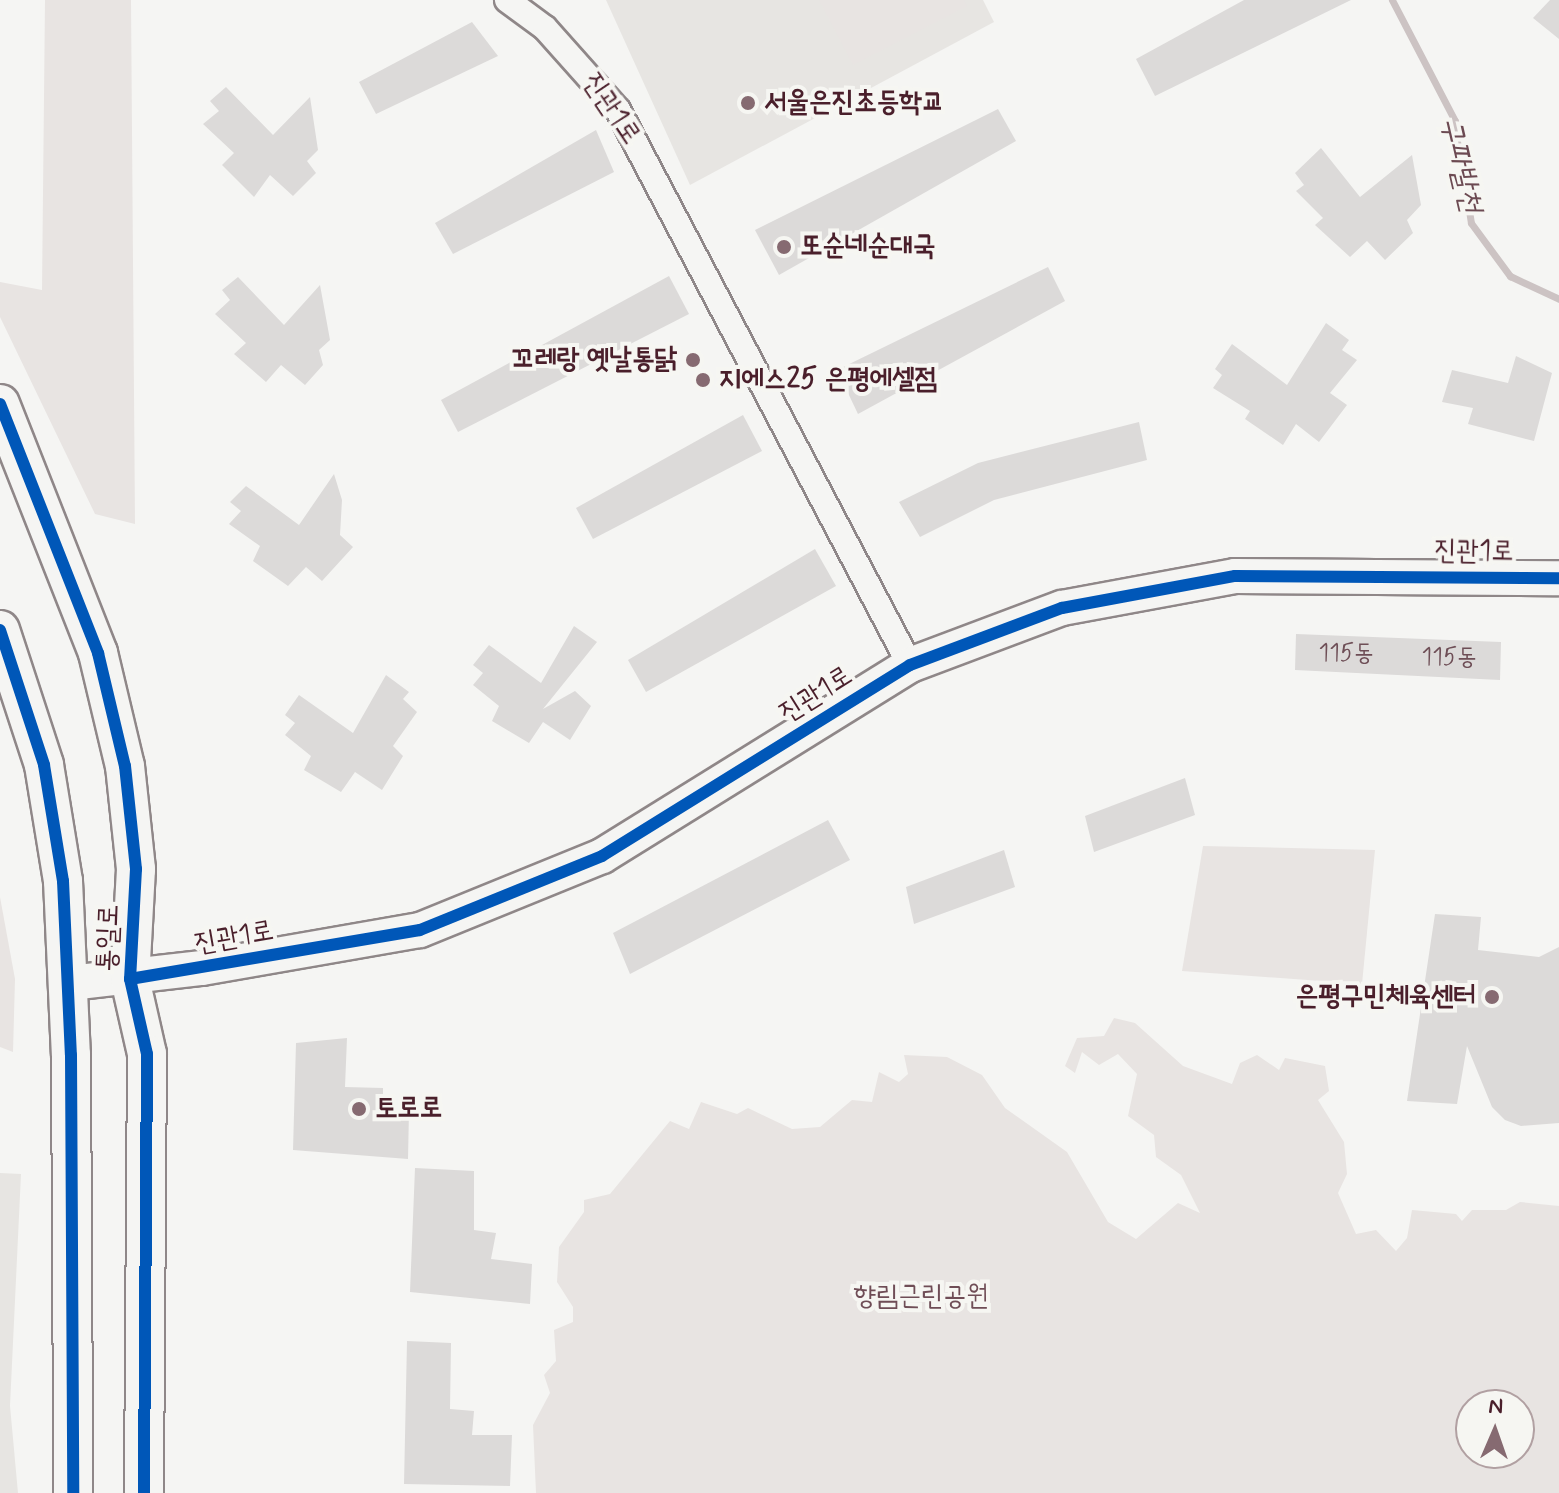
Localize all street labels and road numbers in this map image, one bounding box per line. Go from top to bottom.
street label: 진관1로 [575,66,647,152]
street label: 진관1로 [1434,535,1514,569]
street label: 진관1로 [773,660,859,730]
street label: 통일로 [91,904,127,972]
street label: 진관1로 [192,914,276,962]

